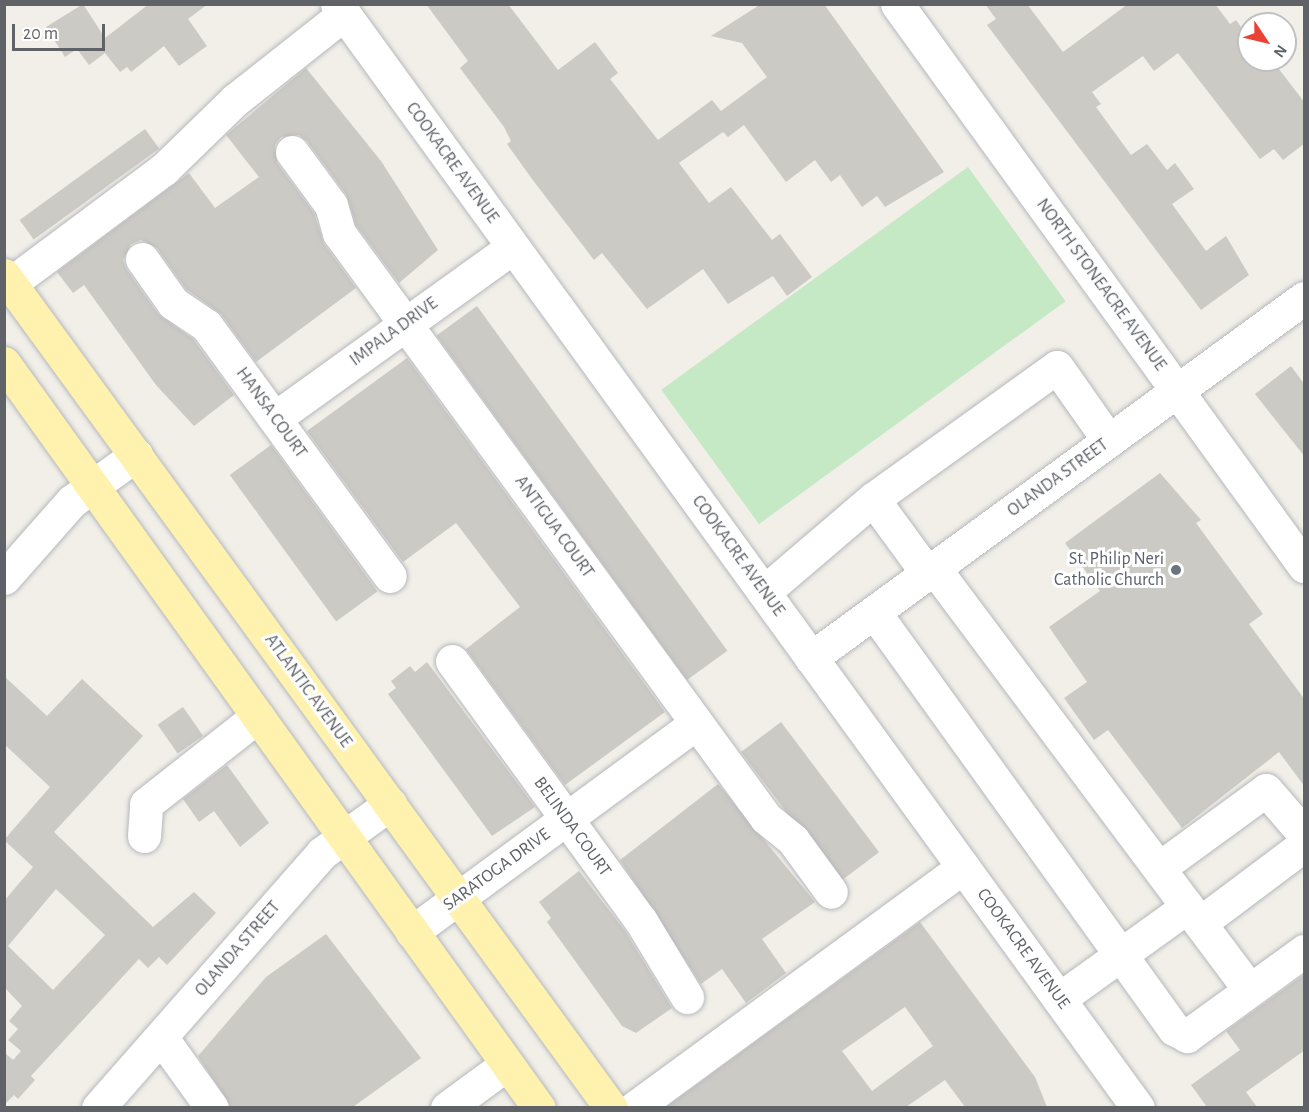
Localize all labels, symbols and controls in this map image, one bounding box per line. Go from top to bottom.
scale bar [15,12,108,50]
north arrow [1237,12,1297,72]
text: 20 m [23,25,58,43]
text: N [1270,42,1290,60]
street label: COOKACRE AVENUE [401,98,503,228]
street label: NORTH STONEACRE AVENUE [1031,195,1171,375]
street label: IMPALA DRIVE [346,293,442,371]
street label: HANSA COURT [231,363,311,463]
street label: OLANDA STREET [1003,434,1113,522]
street label: ANTIGUA COURT [510,472,598,582]
street label: COOKACRE AVENUE [687,491,789,621]
place label: St. Philip Neri Catholic Church [1054,549,1164,592]
marker: St. Philip Neri Catholic Church [1169,563,1183,577]
street label: ATLANTIC AVENUE [260,630,356,752]
street label: BELINDA COURT [529,773,615,881]
street label: SARATOGA DRIVE [439,824,555,916]
street label: COOKACRE AVENUE [972,884,1074,1014]
street label: OLANDA STREET [191,897,285,1001]

